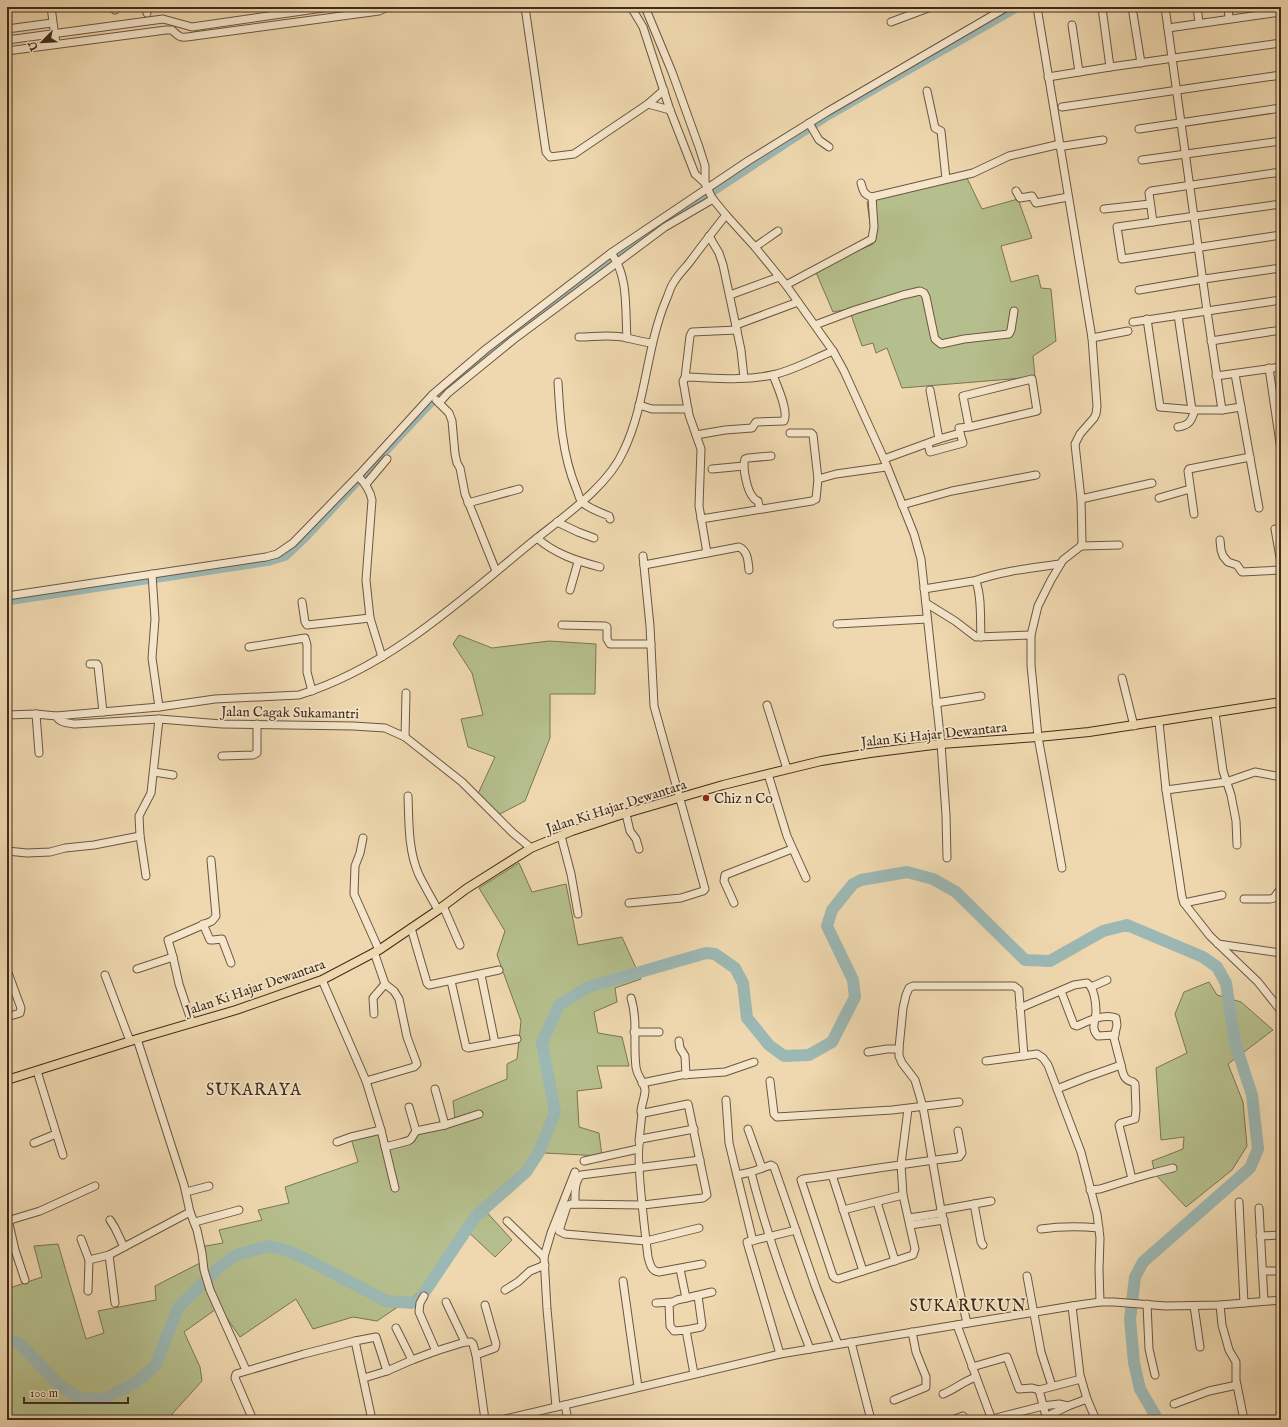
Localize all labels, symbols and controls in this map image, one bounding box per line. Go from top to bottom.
north arrow [22,22,62,62]
text: U [25,38,42,54]
street label: Jalan Cagak Sukamantri [219,703,359,723]
street label: Jalan Ki Hajar Dewantara [858,718,1009,752]
street label: Jalan Ki Hajar Dewantara [542,775,690,839]
place label: Chiz n Co [714,790,773,808]
marker: Chiz n Co [701,793,711,803]
street label: Jalan Ki Hajar Dewantara [181,955,329,1021]
district label: SUKARAYA [206,1081,302,1101]
district label: SUKARUKUN [910,1297,1026,1317]
scale bar [24,1379,128,1405]
text: 100 m [30,1386,58,1401]

